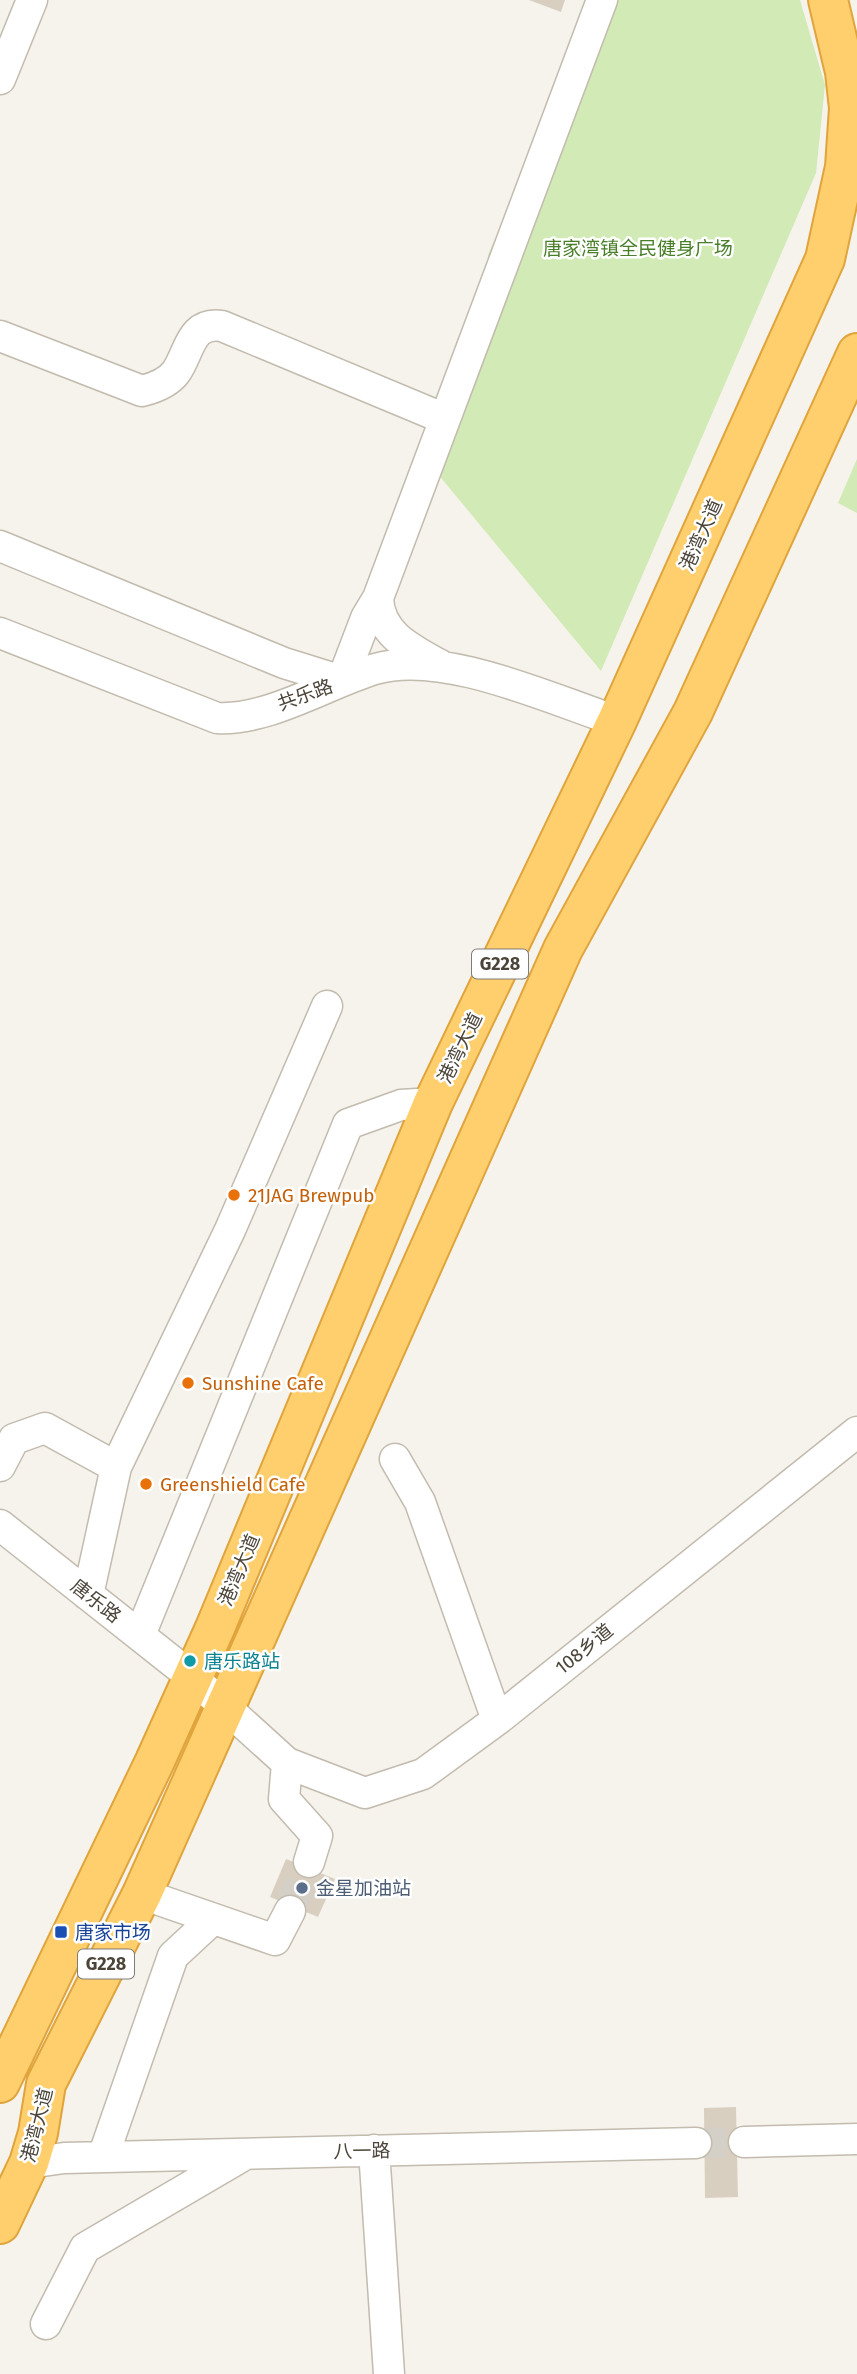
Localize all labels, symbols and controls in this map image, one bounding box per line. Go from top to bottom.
park label: 唐家湾镇全民健身广场 [543,237,733,260]
street label: 港湾大道 [675,496,727,574]
street label: 共乐路 [274,674,336,716]
road number: G228 [472,950,528,979]
street label: 港湾大道 [433,1009,487,1087]
place label: 21JAG Brewpub [248,1184,375,1207]
marker: 21JAG Brewpub [226,1187,242,1203]
place label: Sunshine Cafe [202,1372,324,1395]
marker: Sunshine Cafe [180,1375,196,1391]
place label: Greenshield Cafe [160,1473,306,1496]
marker: Greenshield Cafe [138,1476,154,1492]
street label: 港湾大道 [214,1531,264,1609]
street label: 唐乐路 [66,1574,126,1628]
street label: 108乡道 [551,1619,617,1679]
place label: 唐乐路站 [204,1650,280,1673]
marker: 唐乐路站 [182,1653,198,1669]
place label: 金星加油站 [316,1877,411,1900]
marker: 金星加油站 [294,1880,310,1896]
place label: 唐家市场 [75,1921,151,1944]
marker: 唐家市场 [53,1924,69,1940]
road number: G228 [78,1950,134,1978]
street label: 港湾大道 [17,2085,57,2165]
street label: 八一路 [333,2139,391,2163]

